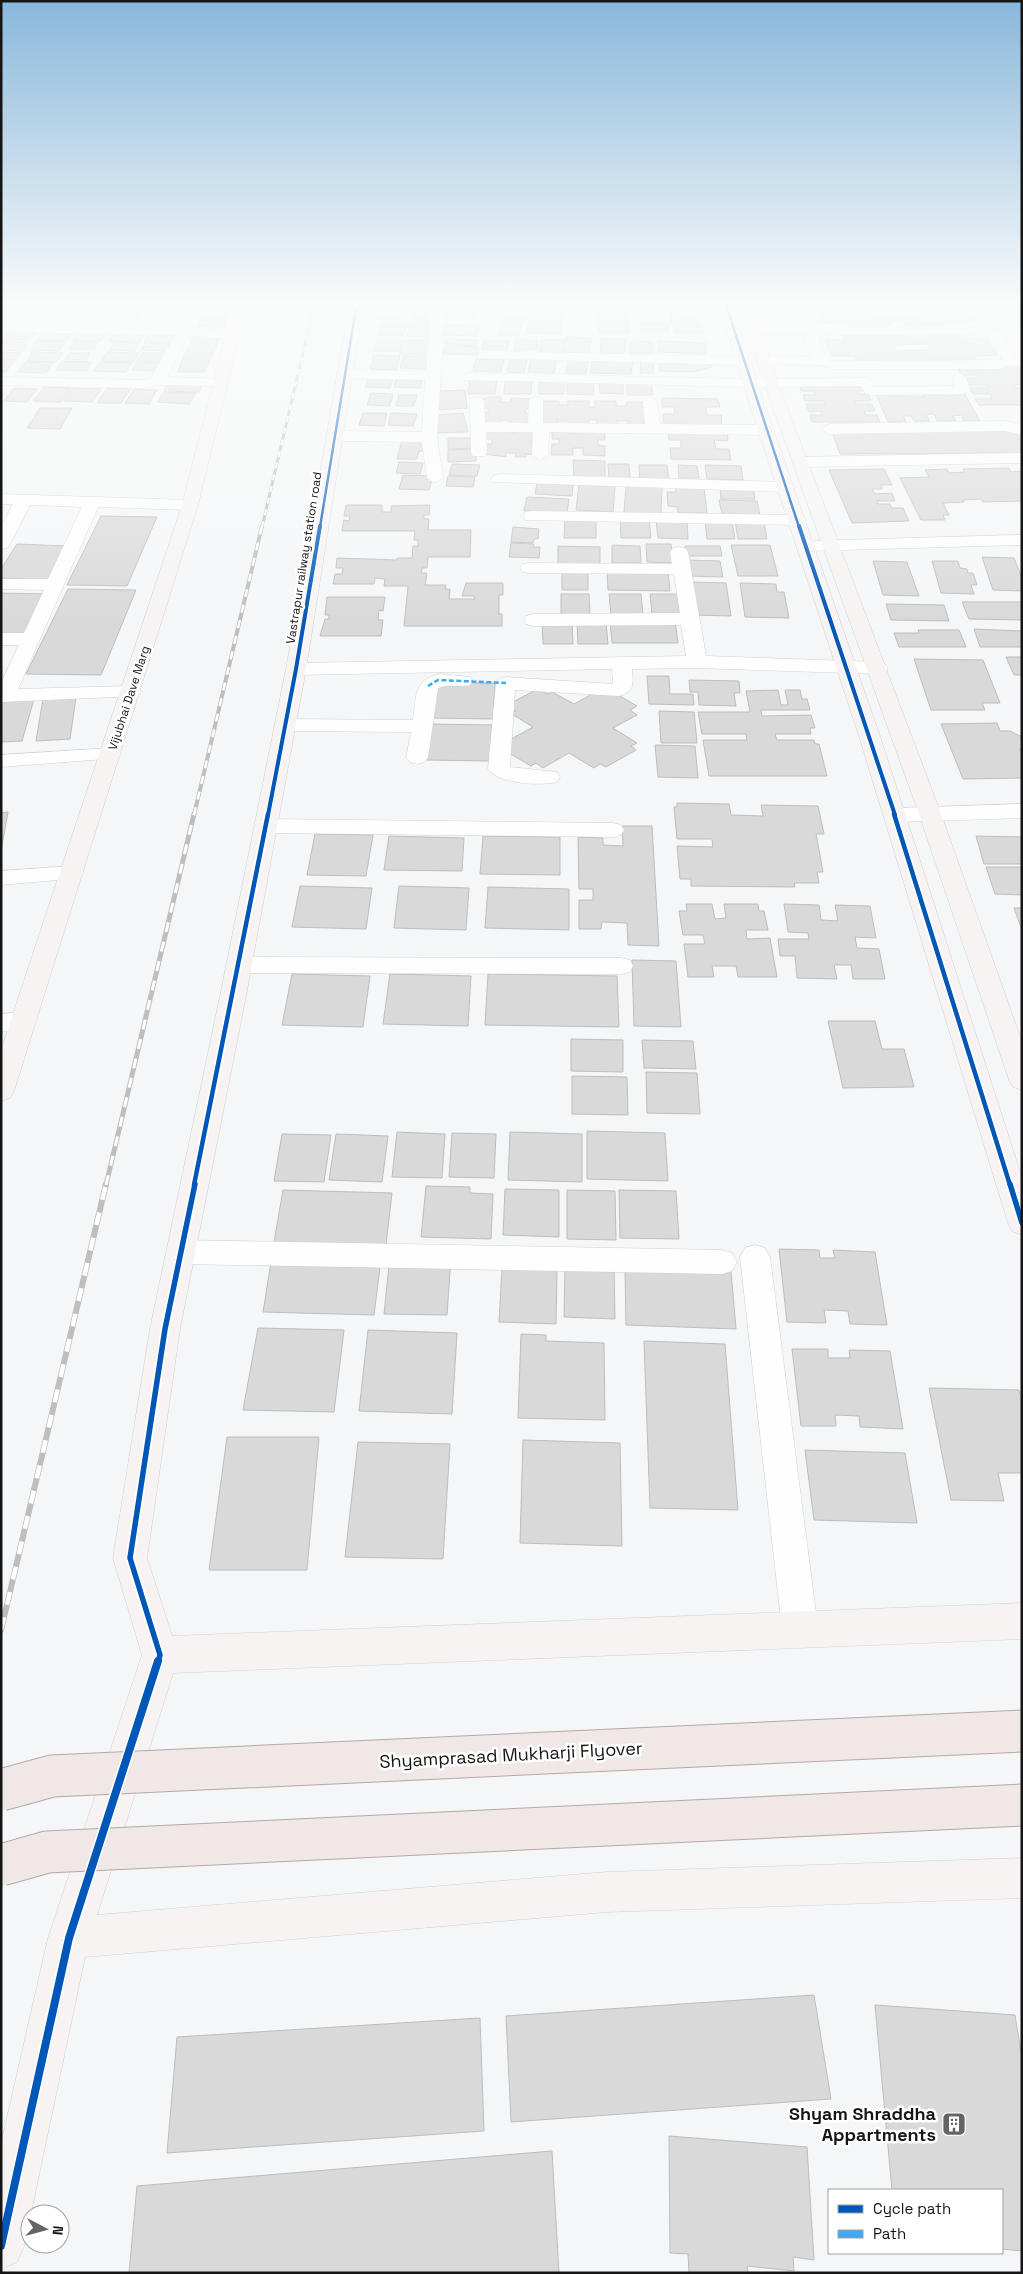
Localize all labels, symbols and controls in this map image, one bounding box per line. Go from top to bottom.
street label: Vastrapur railway station road [282,471,326,645]
street label: Vijubhai Dave Marg [105,644,153,752]
street label: Shyamprasad Mukharji Flyover [379,1736,643,1773]
place label: Shyam Shraddha Appartments [789,2102,937,2146]
building icon: Shyam Shraddha Appartments [941,2111,967,2137]
legend [828,2189,1003,2254]
text: Cycle path [873,2199,951,2218]
north arrow [20,2204,70,2254]
text: Path [873,2224,906,2243]
text: N [48,2225,67,2236]

